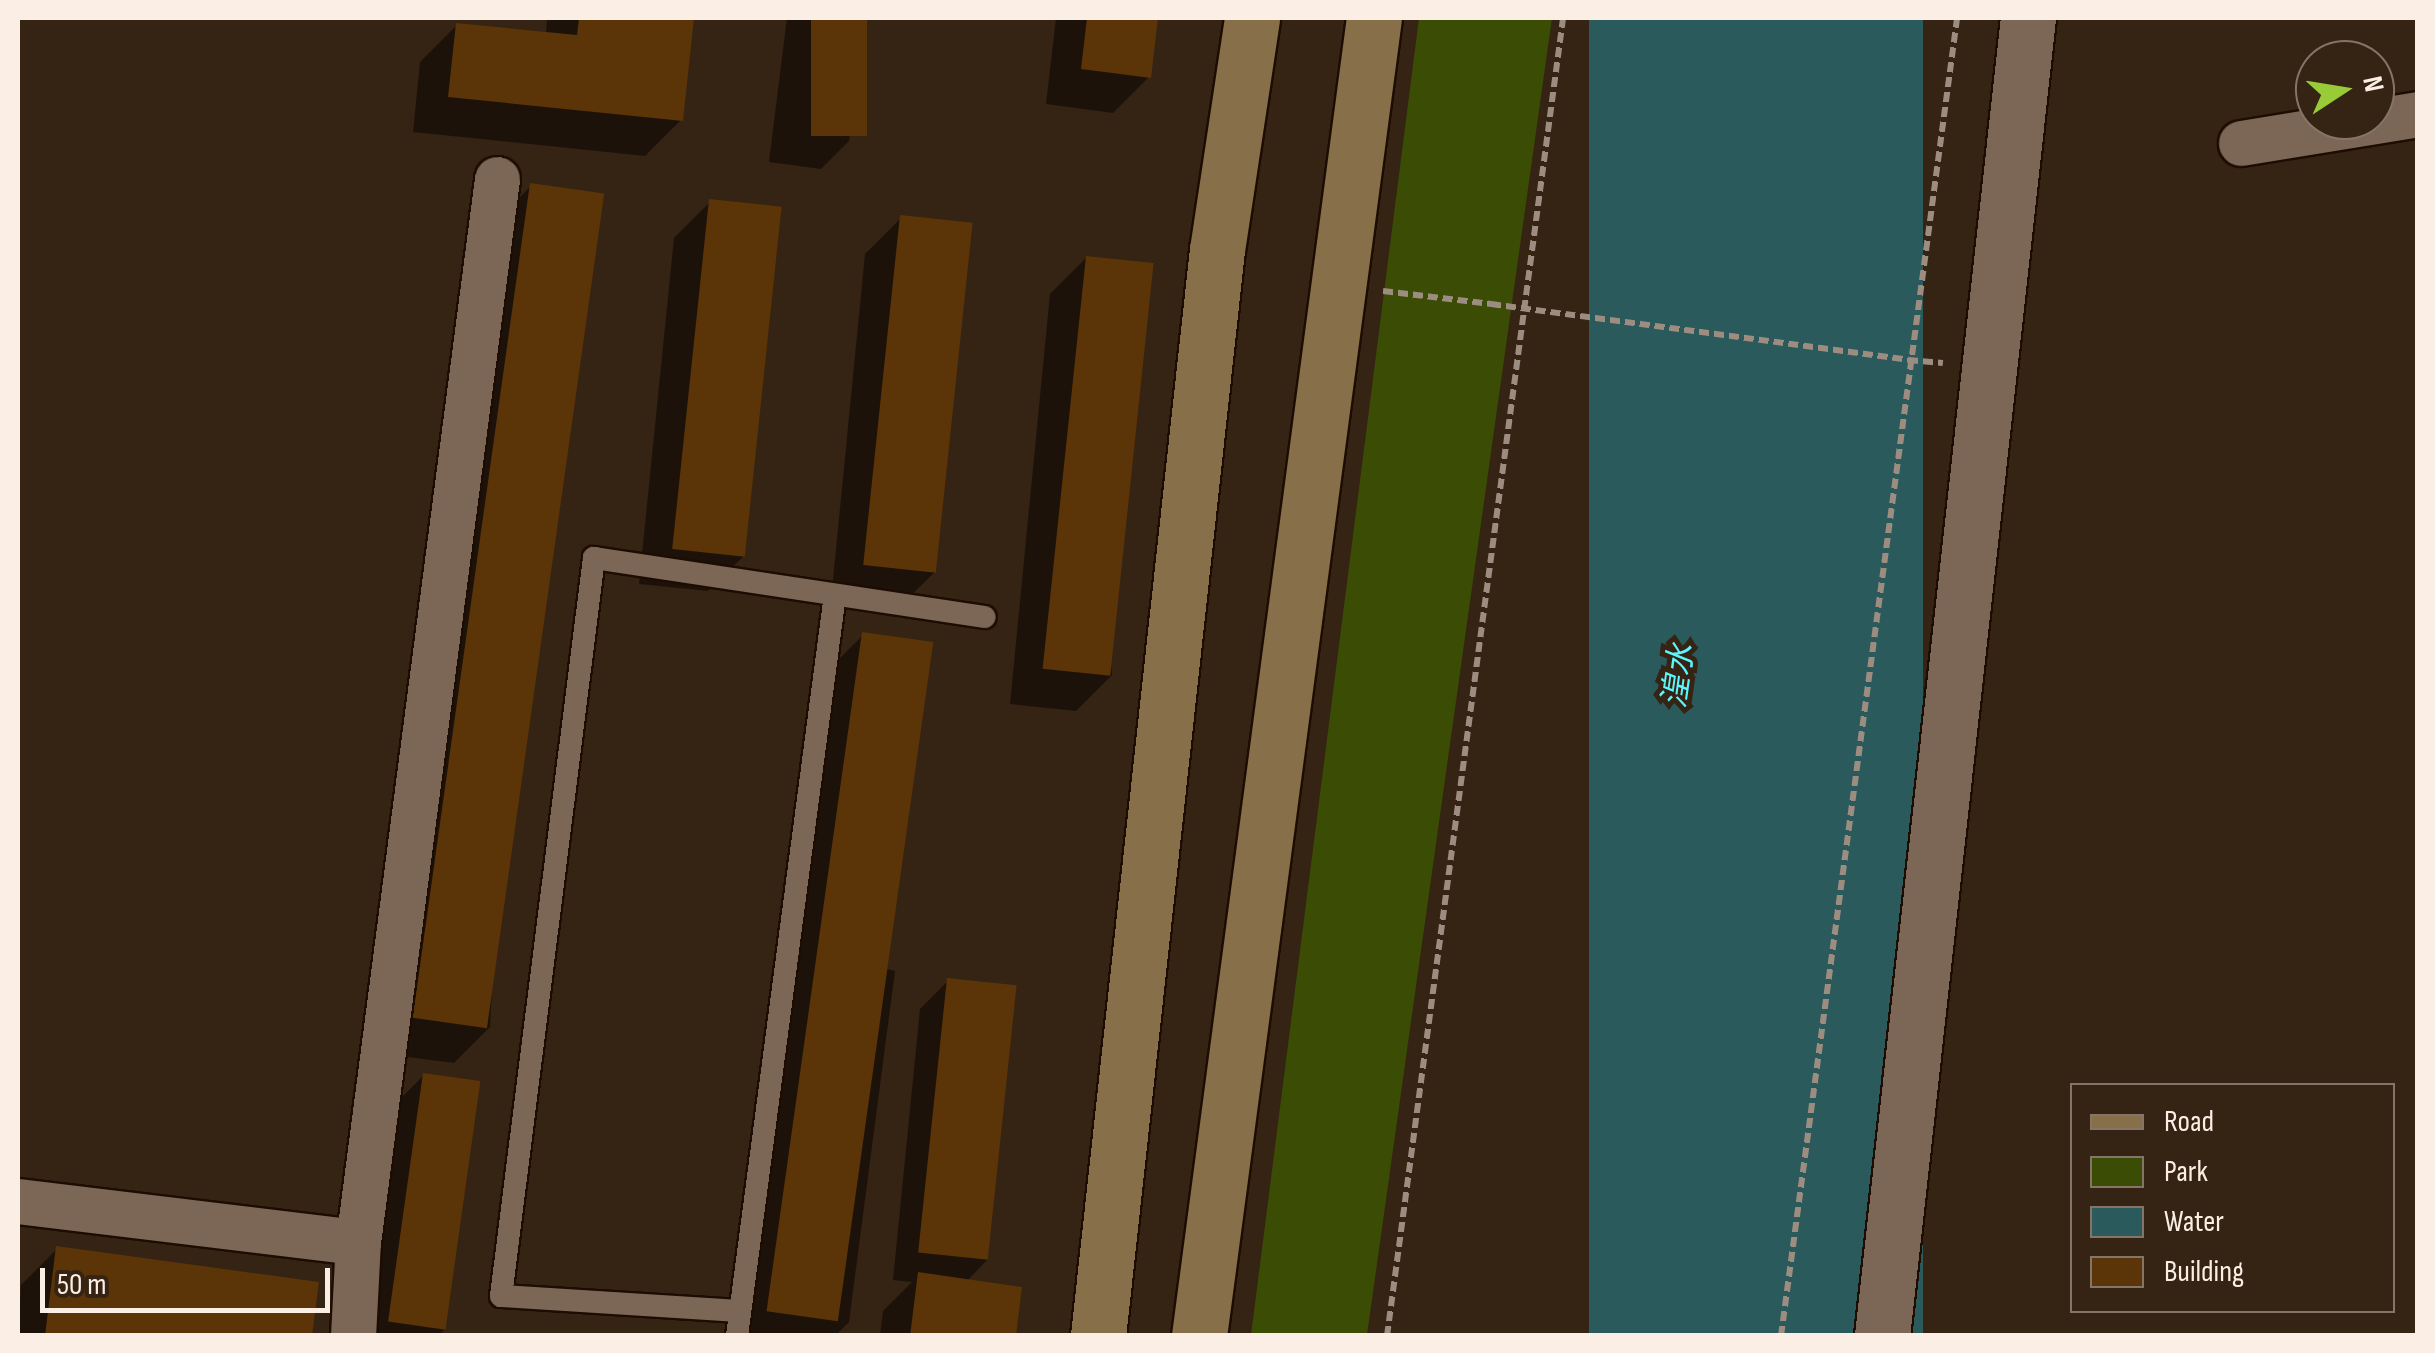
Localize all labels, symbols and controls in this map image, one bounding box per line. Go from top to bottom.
north arrow [2295,40,2395,140]
text: N [2355,73,2391,95]
water label: 湟水 [1657,642,1703,710]
legend [2070,1083,2395,1313]
text: Road [2164,1104,2214,1140]
text: Park [2164,1154,2208,1190]
text: Water [2164,1204,2224,1240]
scale bar [45,1248,335,1310]
text: Building [2164,1254,2244,1290]
text: 50 m [57,1267,106,1303]

